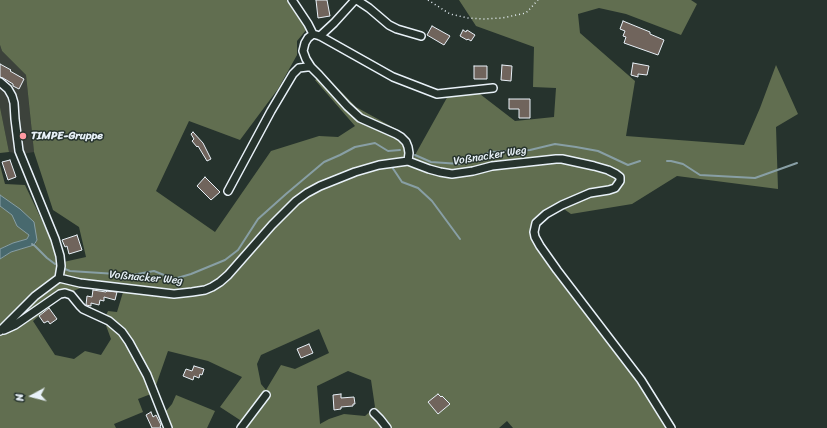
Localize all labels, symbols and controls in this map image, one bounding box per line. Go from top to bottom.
place label: TIMPE-Gruppe [31,129,103,143]
marker: TIMPE-Gruppe [18,131,28,141]
street label: Voßnacker Weg [452,144,528,168]
street label: Voßnacker Weg [109,268,183,288]
north arrow [12,376,52,416]
text: N [10,393,29,402]

